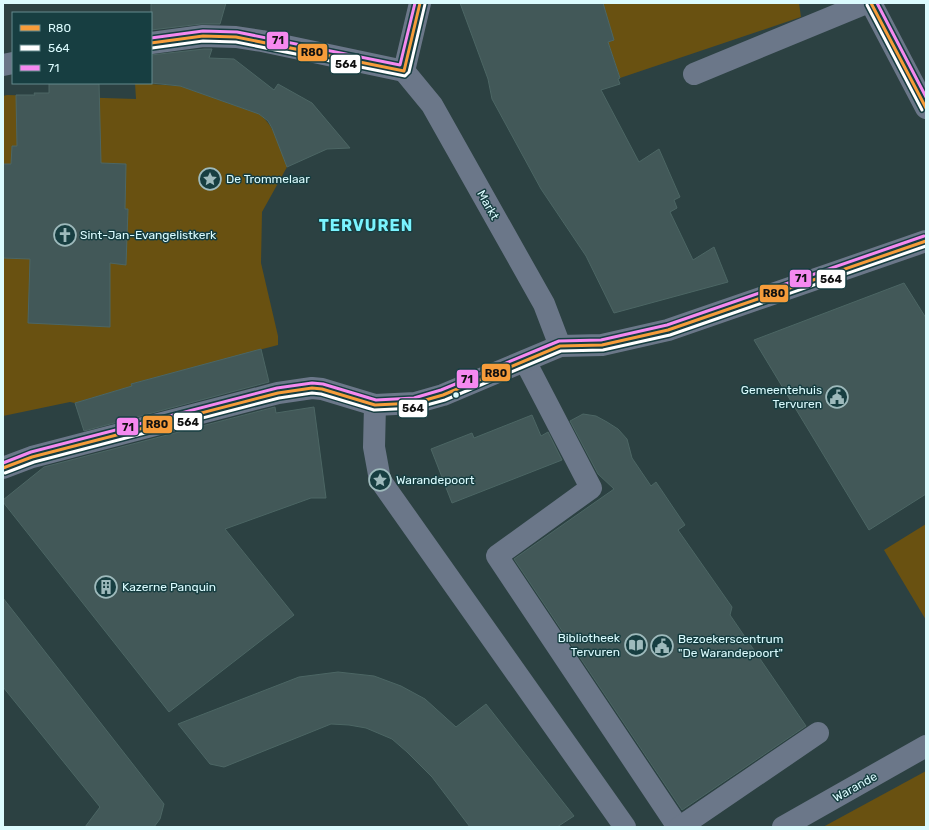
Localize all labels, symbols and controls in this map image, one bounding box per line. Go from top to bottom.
legend [12,12,152,84]
text: R80 [48,21,71,35]
line badge: 71 [266,31,289,50]
text: 71 [272,34,284,47]
text: 564 [48,41,70,55]
line badge: R80 [297,43,328,62]
text: R80 [301,46,323,59]
line badge: 564 [330,54,361,74]
text: 564 [335,58,357,71]
text: 71 [48,61,59,75]
place icon: De Trommelaar [197,166,223,192]
place label: De Trommelaar [226,172,310,186]
street label: Markt [474,188,502,222]
district label: TERVUREN [319,216,413,235]
church icon: Sint-Jan-Evangelistkerk [52,222,78,248]
place label: Sint-Jan-Evangelistkerk [80,228,217,242]
line badge: 71 [789,269,812,288]
line badge: 564 [816,269,846,289]
text: 71 [795,272,807,285]
text: 564 [820,273,842,286]
line badge: R80 [759,284,789,303]
text: R80 [763,287,785,300]
line badge: R80 [481,363,511,382]
text: R80 [485,367,507,380]
line badge: 71 [456,369,479,389]
text: 71 [461,373,473,386]
place label: Gemeentehuis Tervuren [741,383,822,411]
public building icon: Gemeentehuis Tervuren [824,384,850,410]
unlabelled marker [451,390,461,400]
line badge: 564 [398,399,428,418]
text: 564 [402,402,424,415]
line badge: 564 [173,412,203,431]
line badge: R80 [142,415,173,434]
text: 564 [177,416,199,429]
line badge: 71 [116,417,139,436]
text: R80 [146,418,168,431]
text: 71 [122,421,134,434]
place icon: Warandepoort [367,467,393,493]
place label: Warandepoort [396,473,475,487]
building icon: Kazerne Panquin [93,574,119,600]
place label: Kazerne Panquin [122,580,216,594]
place label: Bibliotheek Tervuren [558,631,621,659]
library icon: Bibliotheek Tervuren [623,632,649,658]
place label: Bezoekerscentrum "De Warandepoort" [678,632,783,660]
public building icon: Bezoekerscentrum "De Warandepoort" [649,633,675,659]
street label: Warande [831,769,880,805]

